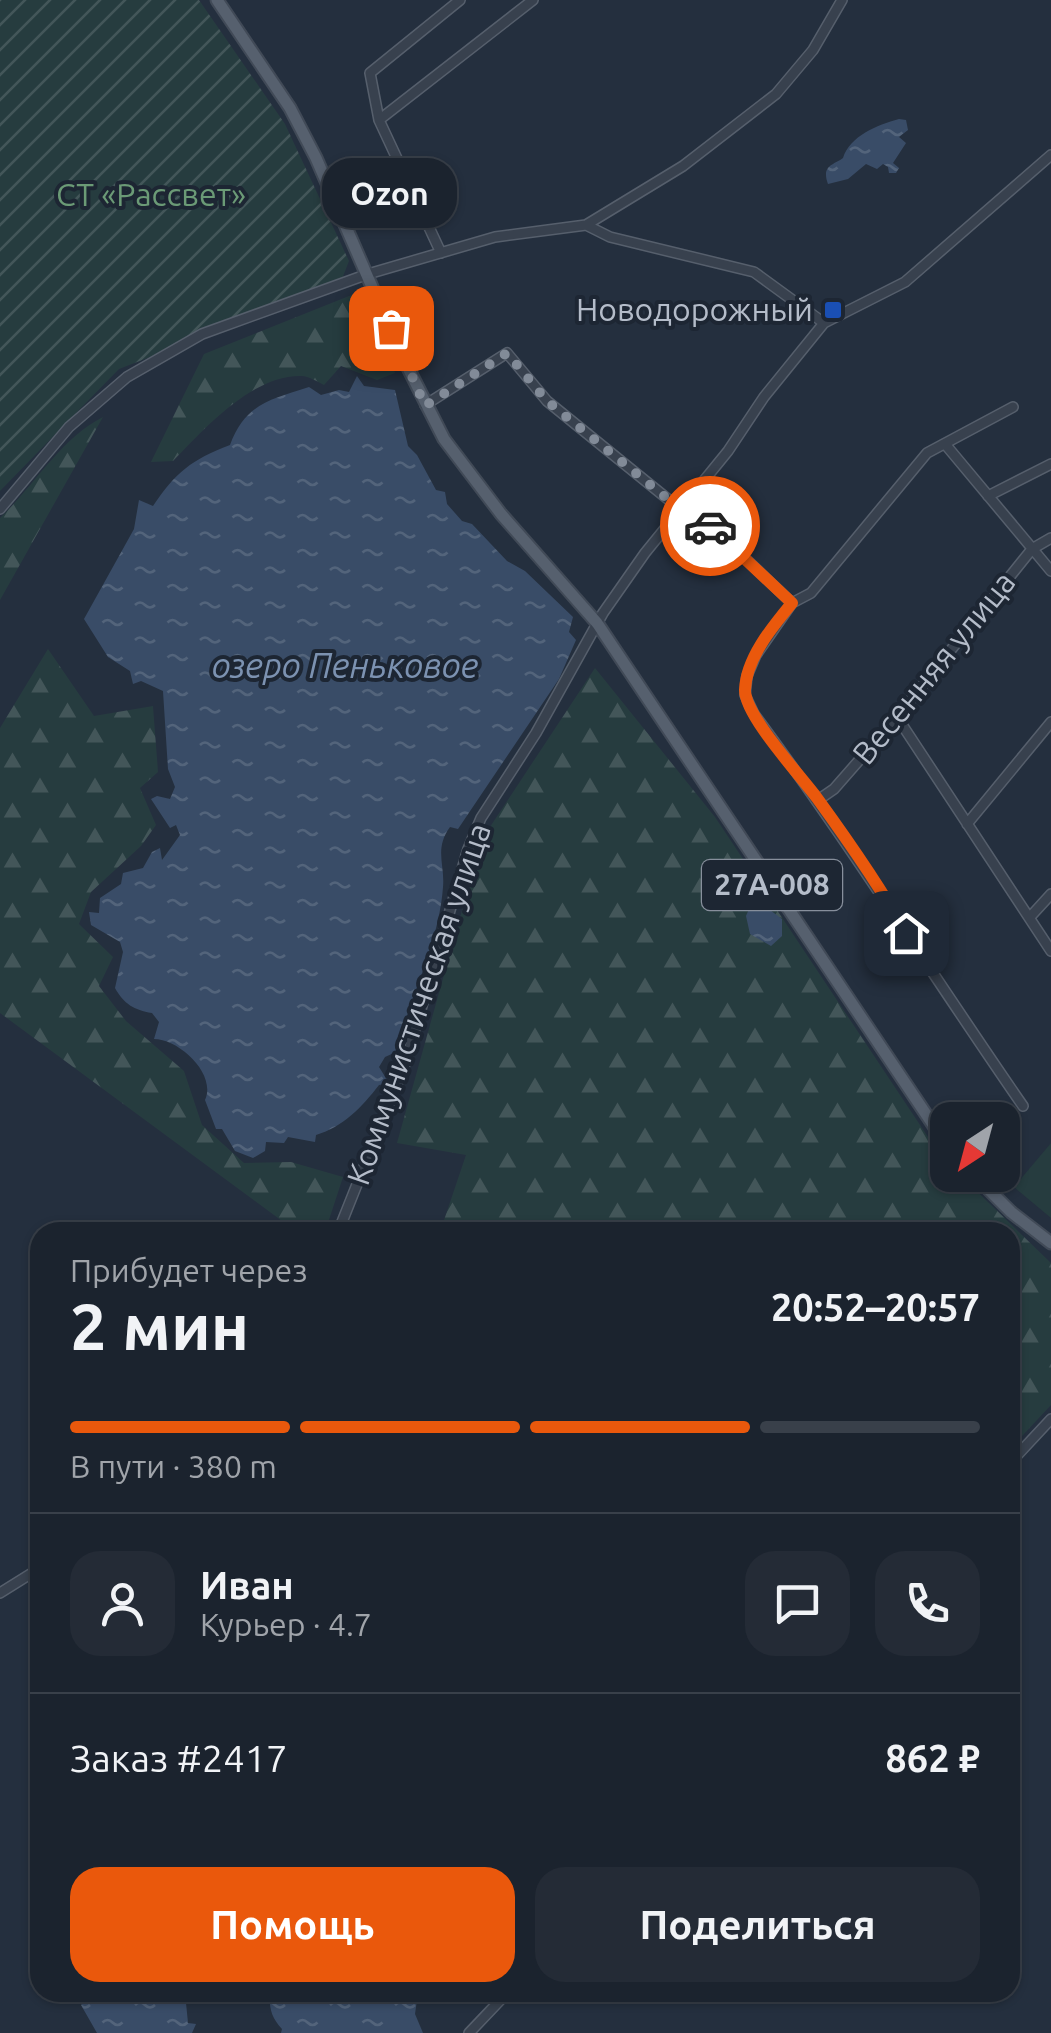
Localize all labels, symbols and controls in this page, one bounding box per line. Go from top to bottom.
callout: Ozon [324,158,458,228]
text: Ozon [350,175,429,211]
park label: СТ «Рассвет» [56,176,246,212]
pin [349,286,434,371]
place label: Новодорожный [576,291,813,327]
marker: Новодорожный [822,299,844,321]
icon: bag [364,301,419,356]
courier [660,476,760,576]
icon: car [683,499,738,554]
street label: Весенняя улица [845,564,1022,771]
water label: озеро Пеньковое [212,645,479,685]
street label: Коммунистическая улица [339,818,497,1189]
road number: 27А-008 [702,860,842,910]
pin [864,891,949,976]
icon: home [879,906,934,961]
north arrow [930,1102,1020,1192]
map controls [930,1102,1020,1192]
text: Прибудет через [70,1252,308,1288]
text: 20:52–20:57 [771,1286,980,1328]
text: 2 мин [70,1289,249,1362]
text: В пути · 380 m [70,1448,277,1484]
button: person [70,1551,175,1656]
button: chat [745,1551,850,1656]
button: phone [875,1551,980,1656]
text: Иван [200,1564,294,1606]
text: Курьер · 4.7 [200,1606,372,1642]
text: Заказ #2417 [70,1737,288,1779]
text: 862 ₽ [885,1737,980,1779]
button: Помощь [70,1867,515,1982]
button: Поделиться [535,1867,980,1982]

